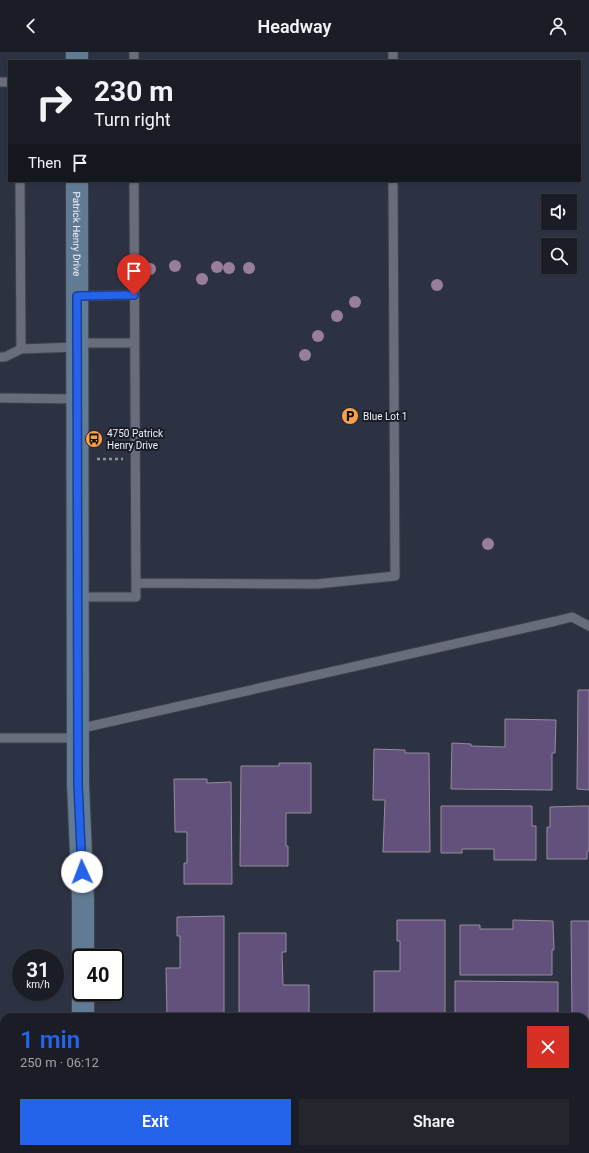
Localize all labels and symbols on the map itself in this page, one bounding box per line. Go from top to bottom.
street label: Patrick Henry Drive [71,192,82,276]
pin [117,254,151,295]
parking icon: Blue Lot 1 [340,406,360,426]
place label: Blue Lot 1 [363,411,407,422]
place label: 4750 Patrick Henry Drive [107,428,164,451]
bus stop icon: 4750 Patrick Henry Drive [84,429,104,449]
position arrow [61,851,103,893]
speed limit sign: 40 [72,949,124,1001]

